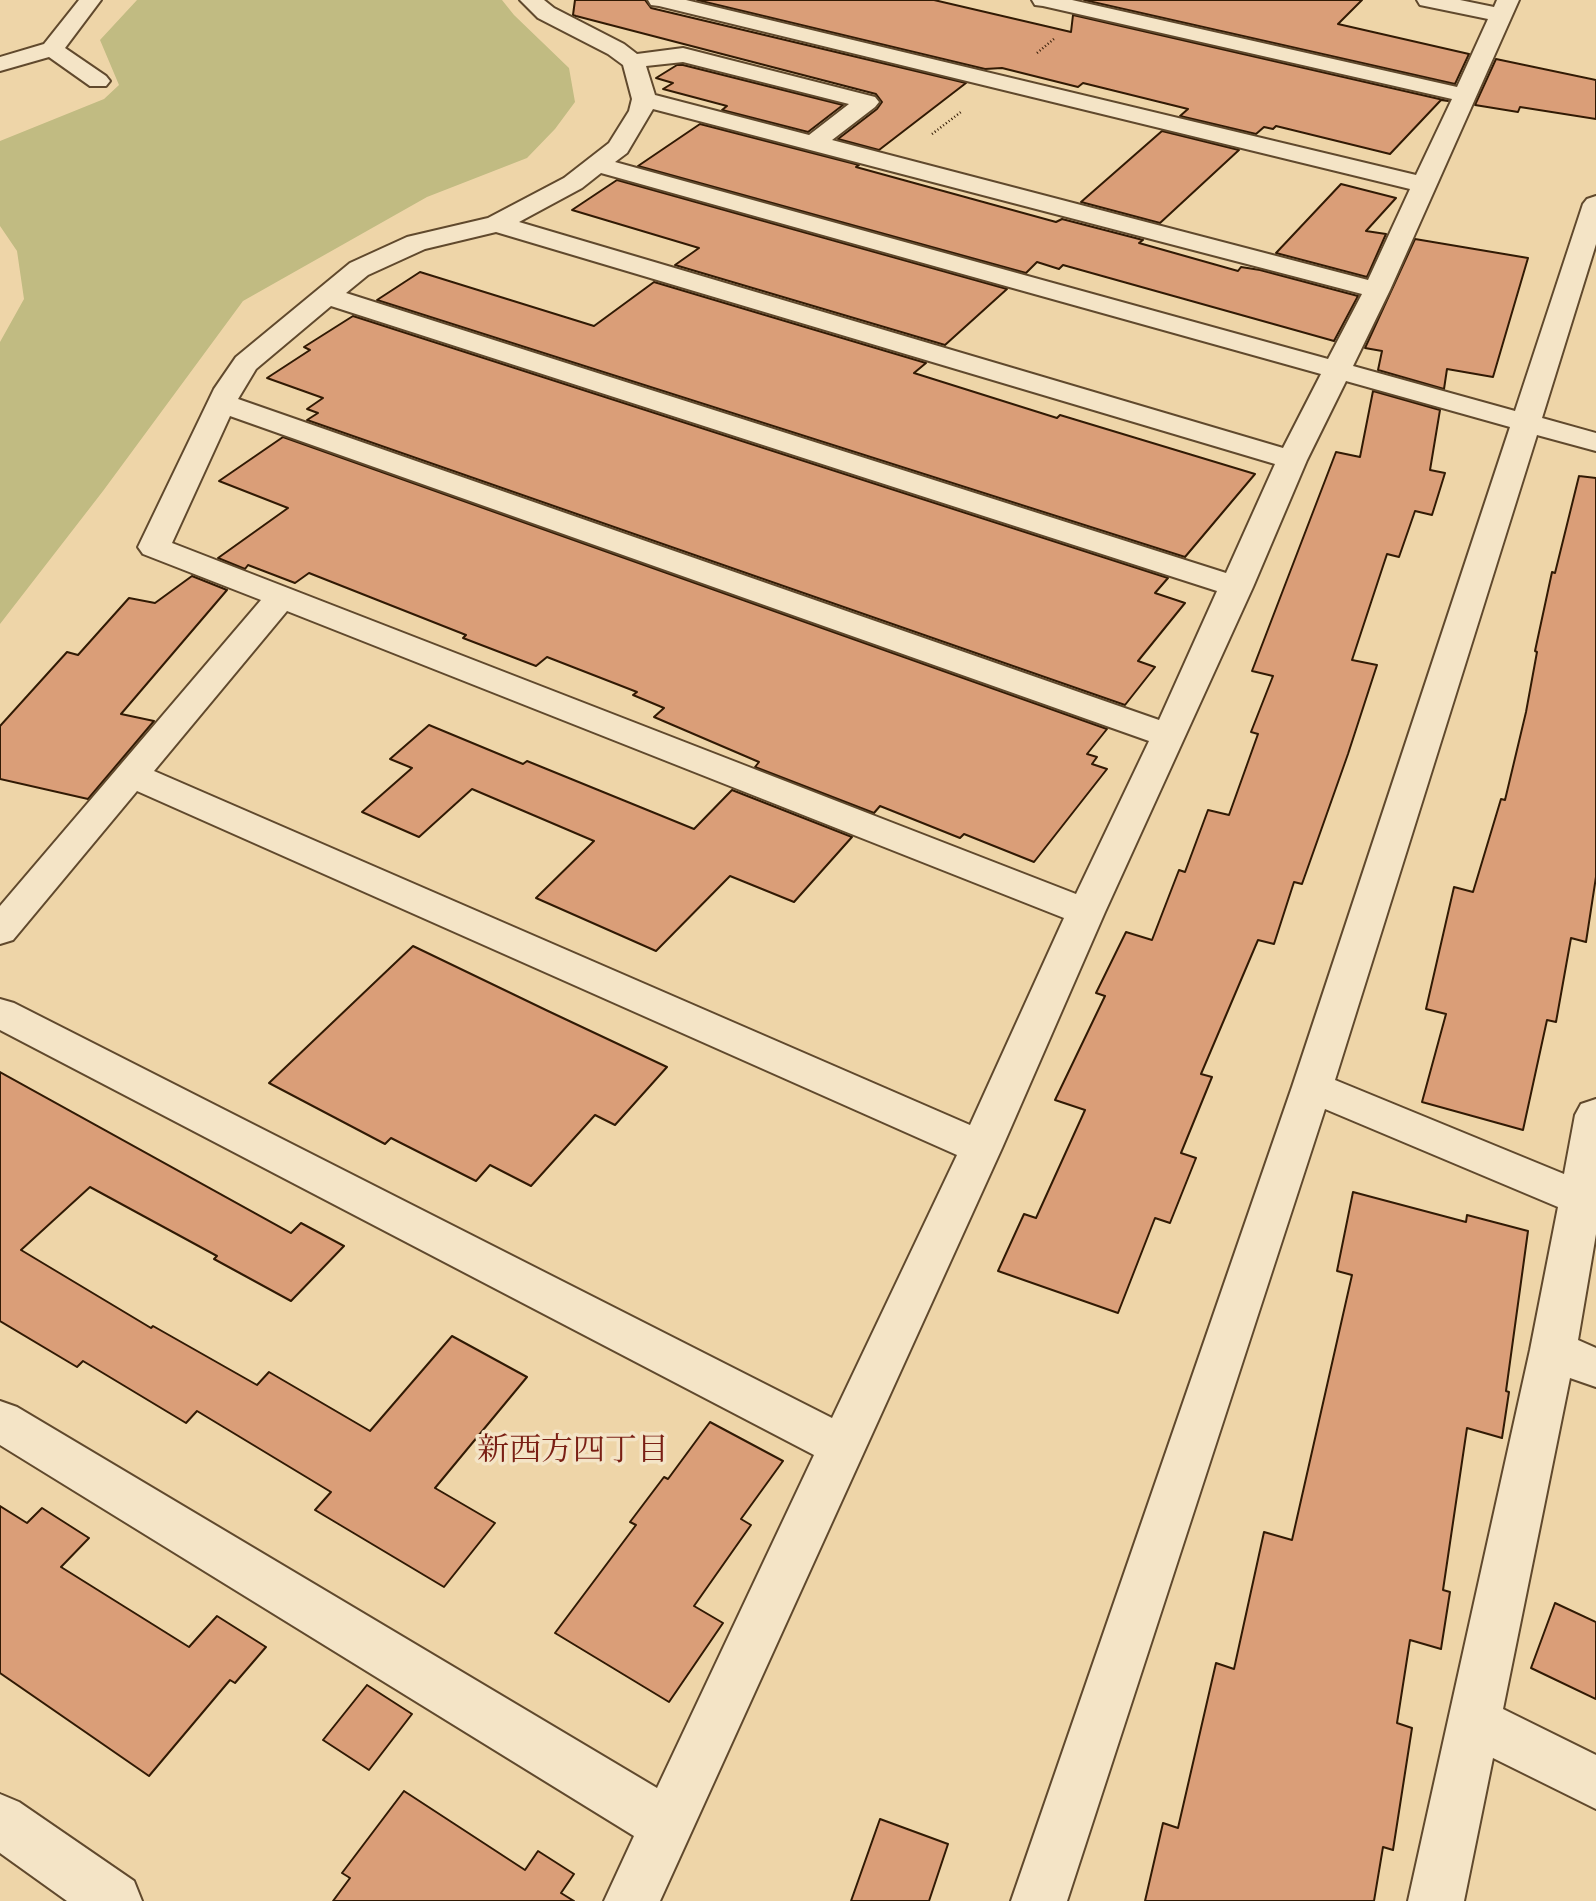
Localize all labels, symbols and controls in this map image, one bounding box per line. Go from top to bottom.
district label: 新西方四丁目 [477,1433,669,1471]

